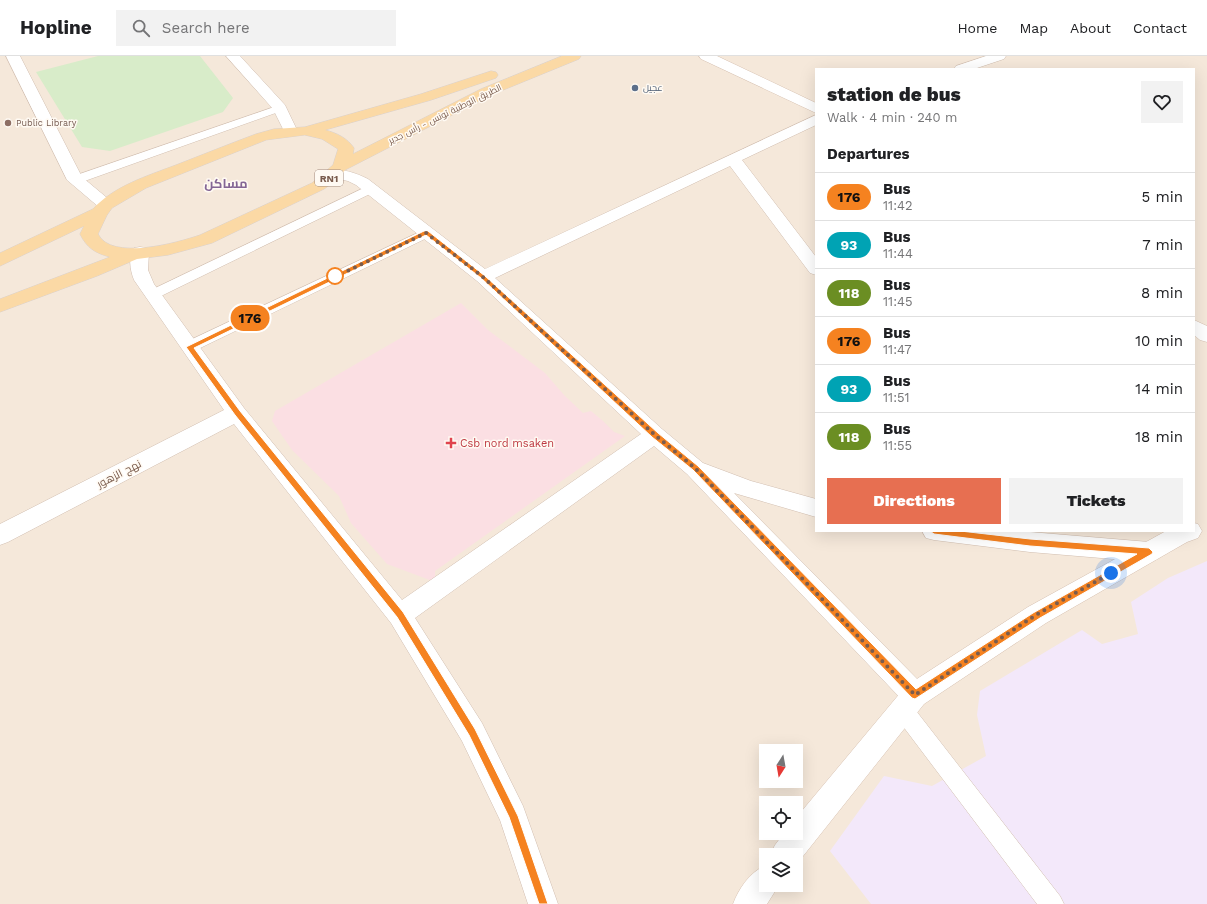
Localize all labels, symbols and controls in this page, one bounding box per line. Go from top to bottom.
search box [116,10,396,46]
text: Hopline [20,16,92,39]
icon: search [130,17,152,39]
text: Search here [162,19,250,37]
text: Home [957,20,997,36]
text: Map [1019,20,1048,36]
text: About [1070,20,1111,36]
text: Contact [1133,20,1187,36]
street label: الطريق الوطنية تونس - رأس جدير [385,81,504,147]
button: heart [1141,81,1183,123]
marker: عجيل [630,83,640,93]
place label: عجيل [643,83,663,93]
text: station de bus [827,83,961,106]
text: Walk · 4 min · 240 m [827,110,957,125]
marker: Public Library [3,118,13,128]
place label: Public Library [16,118,77,128]
text: Departures [827,145,910,163]
road number: RN1 [315,170,343,186]
district label: مساكن [204,176,248,191]
text: Bus [883,180,911,198]
text: 5 min [1142,188,1183,206]
text: 176 [838,189,860,205]
text: 11:42 [883,198,913,213]
text: Bus [883,228,911,246]
text: 7 min [1142,236,1183,254]
text: 93 [841,237,857,253]
text: 11:44 [883,246,913,261]
unlabelled marker [326,267,344,285]
text: Bus [883,276,911,294]
text: 8 min [1141,284,1183,302]
text: 118 [839,285,859,301]
text: 11:45 [883,294,913,309]
line badge: 176 [227,305,273,331]
text: 176 [239,310,261,326]
text: Bus [883,324,911,342]
text: 10 min [1135,332,1183,350]
text: 176 [838,333,860,349]
text: 11:47 [883,342,912,357]
text: Bus [883,372,911,390]
text: 14 min [1135,380,1183,398]
text: 93 [841,381,857,397]
text: 11:51 [883,390,910,405]
text: Bus [883,420,911,438]
text: 18 min [1135,428,1183,446]
text: 118 [839,429,859,445]
marker: Csb nord msaken [445,437,457,449]
place label: Csb nord msaken [460,437,554,450]
text: 11:55 [883,438,912,453]
street label: نهج الزهور [94,457,144,492]
button: Directions [827,478,1001,524]
button: Tickets [1009,478,1183,524]
your location [1101,563,1121,583]
north arrow [759,744,803,788]
map controls [759,744,803,892]
button: locate [759,796,803,840]
button: layers [759,848,803,892]

